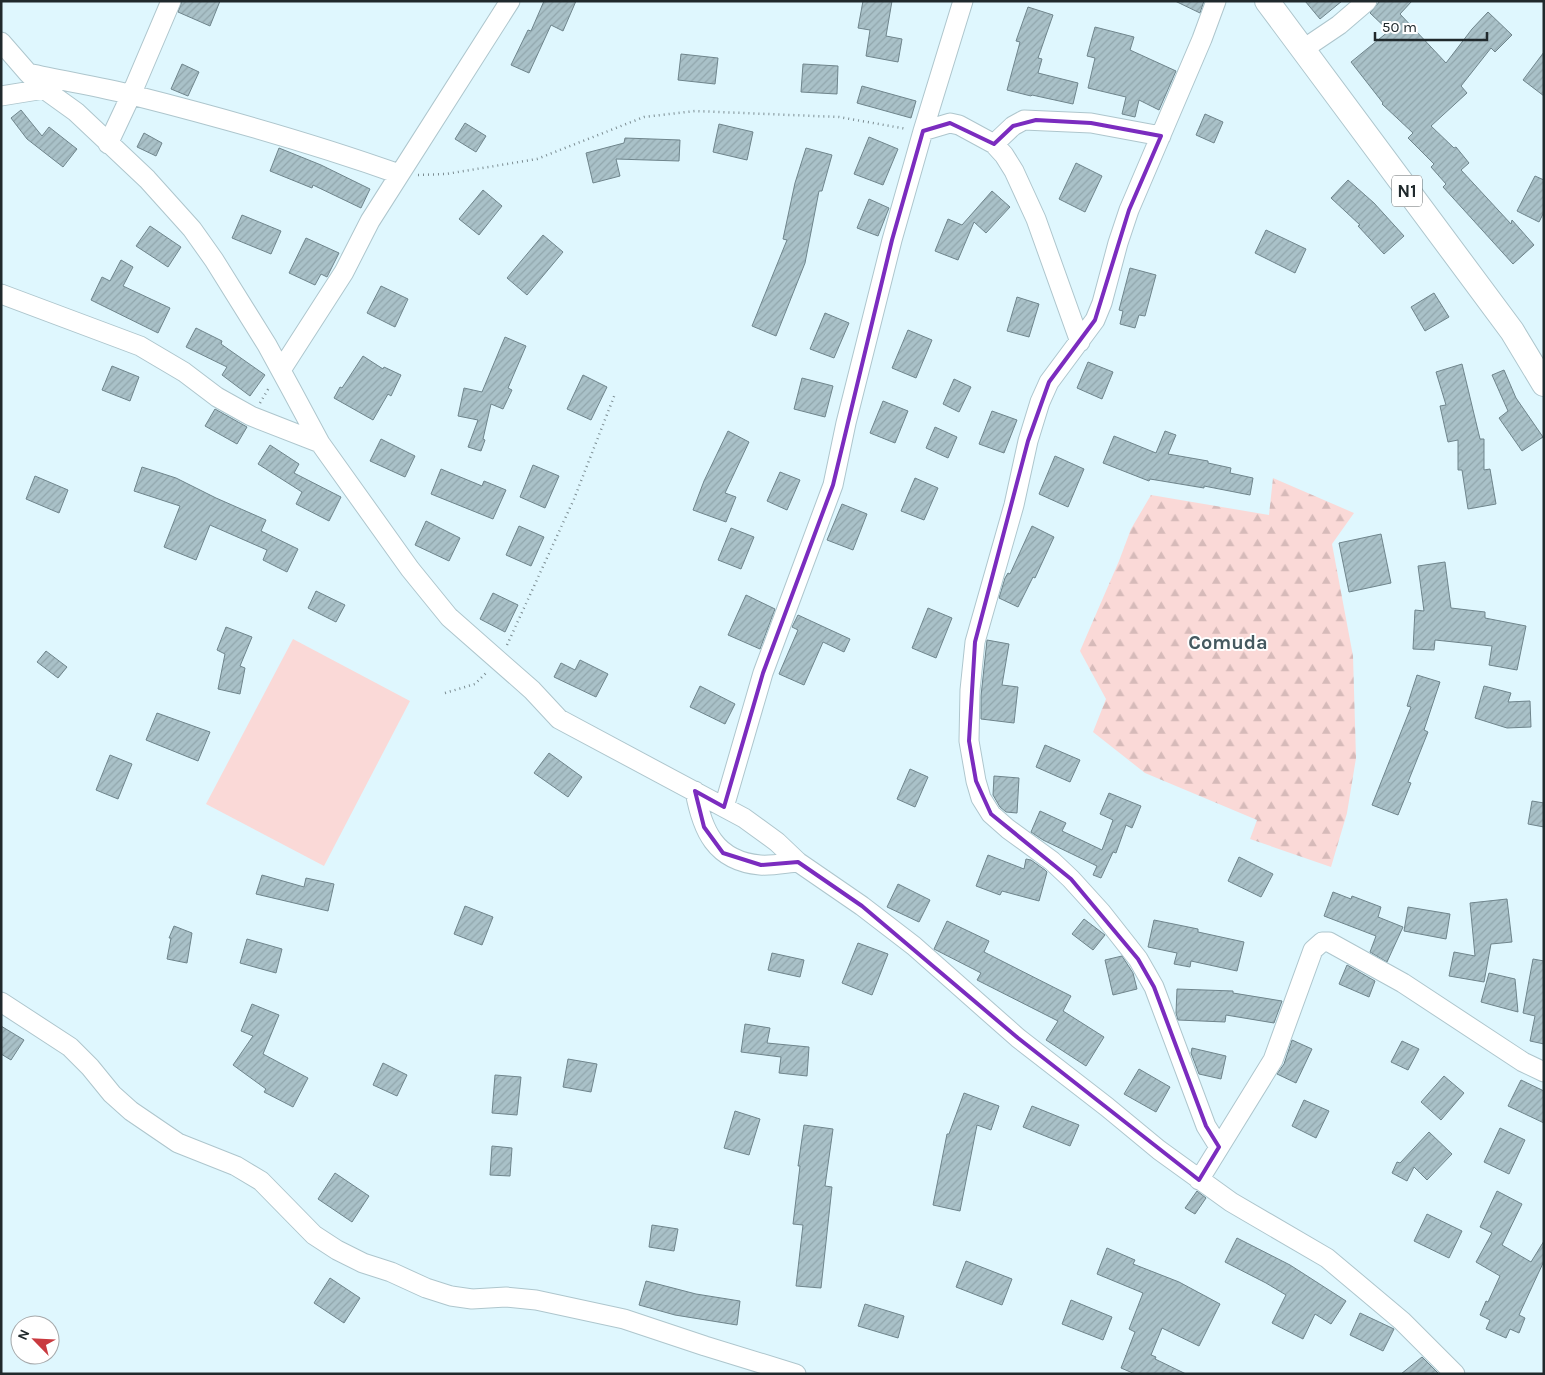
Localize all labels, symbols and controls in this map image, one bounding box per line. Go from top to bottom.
scale bar [1375,10,1488,42]
text: 50 m [1382,18,1417,36]
road number: N1 [1392,176,1422,207]
district label: Comuda [1188,631,1268,654]
north arrow [10,1315,60,1365]
text: N [14,1327,33,1343]

